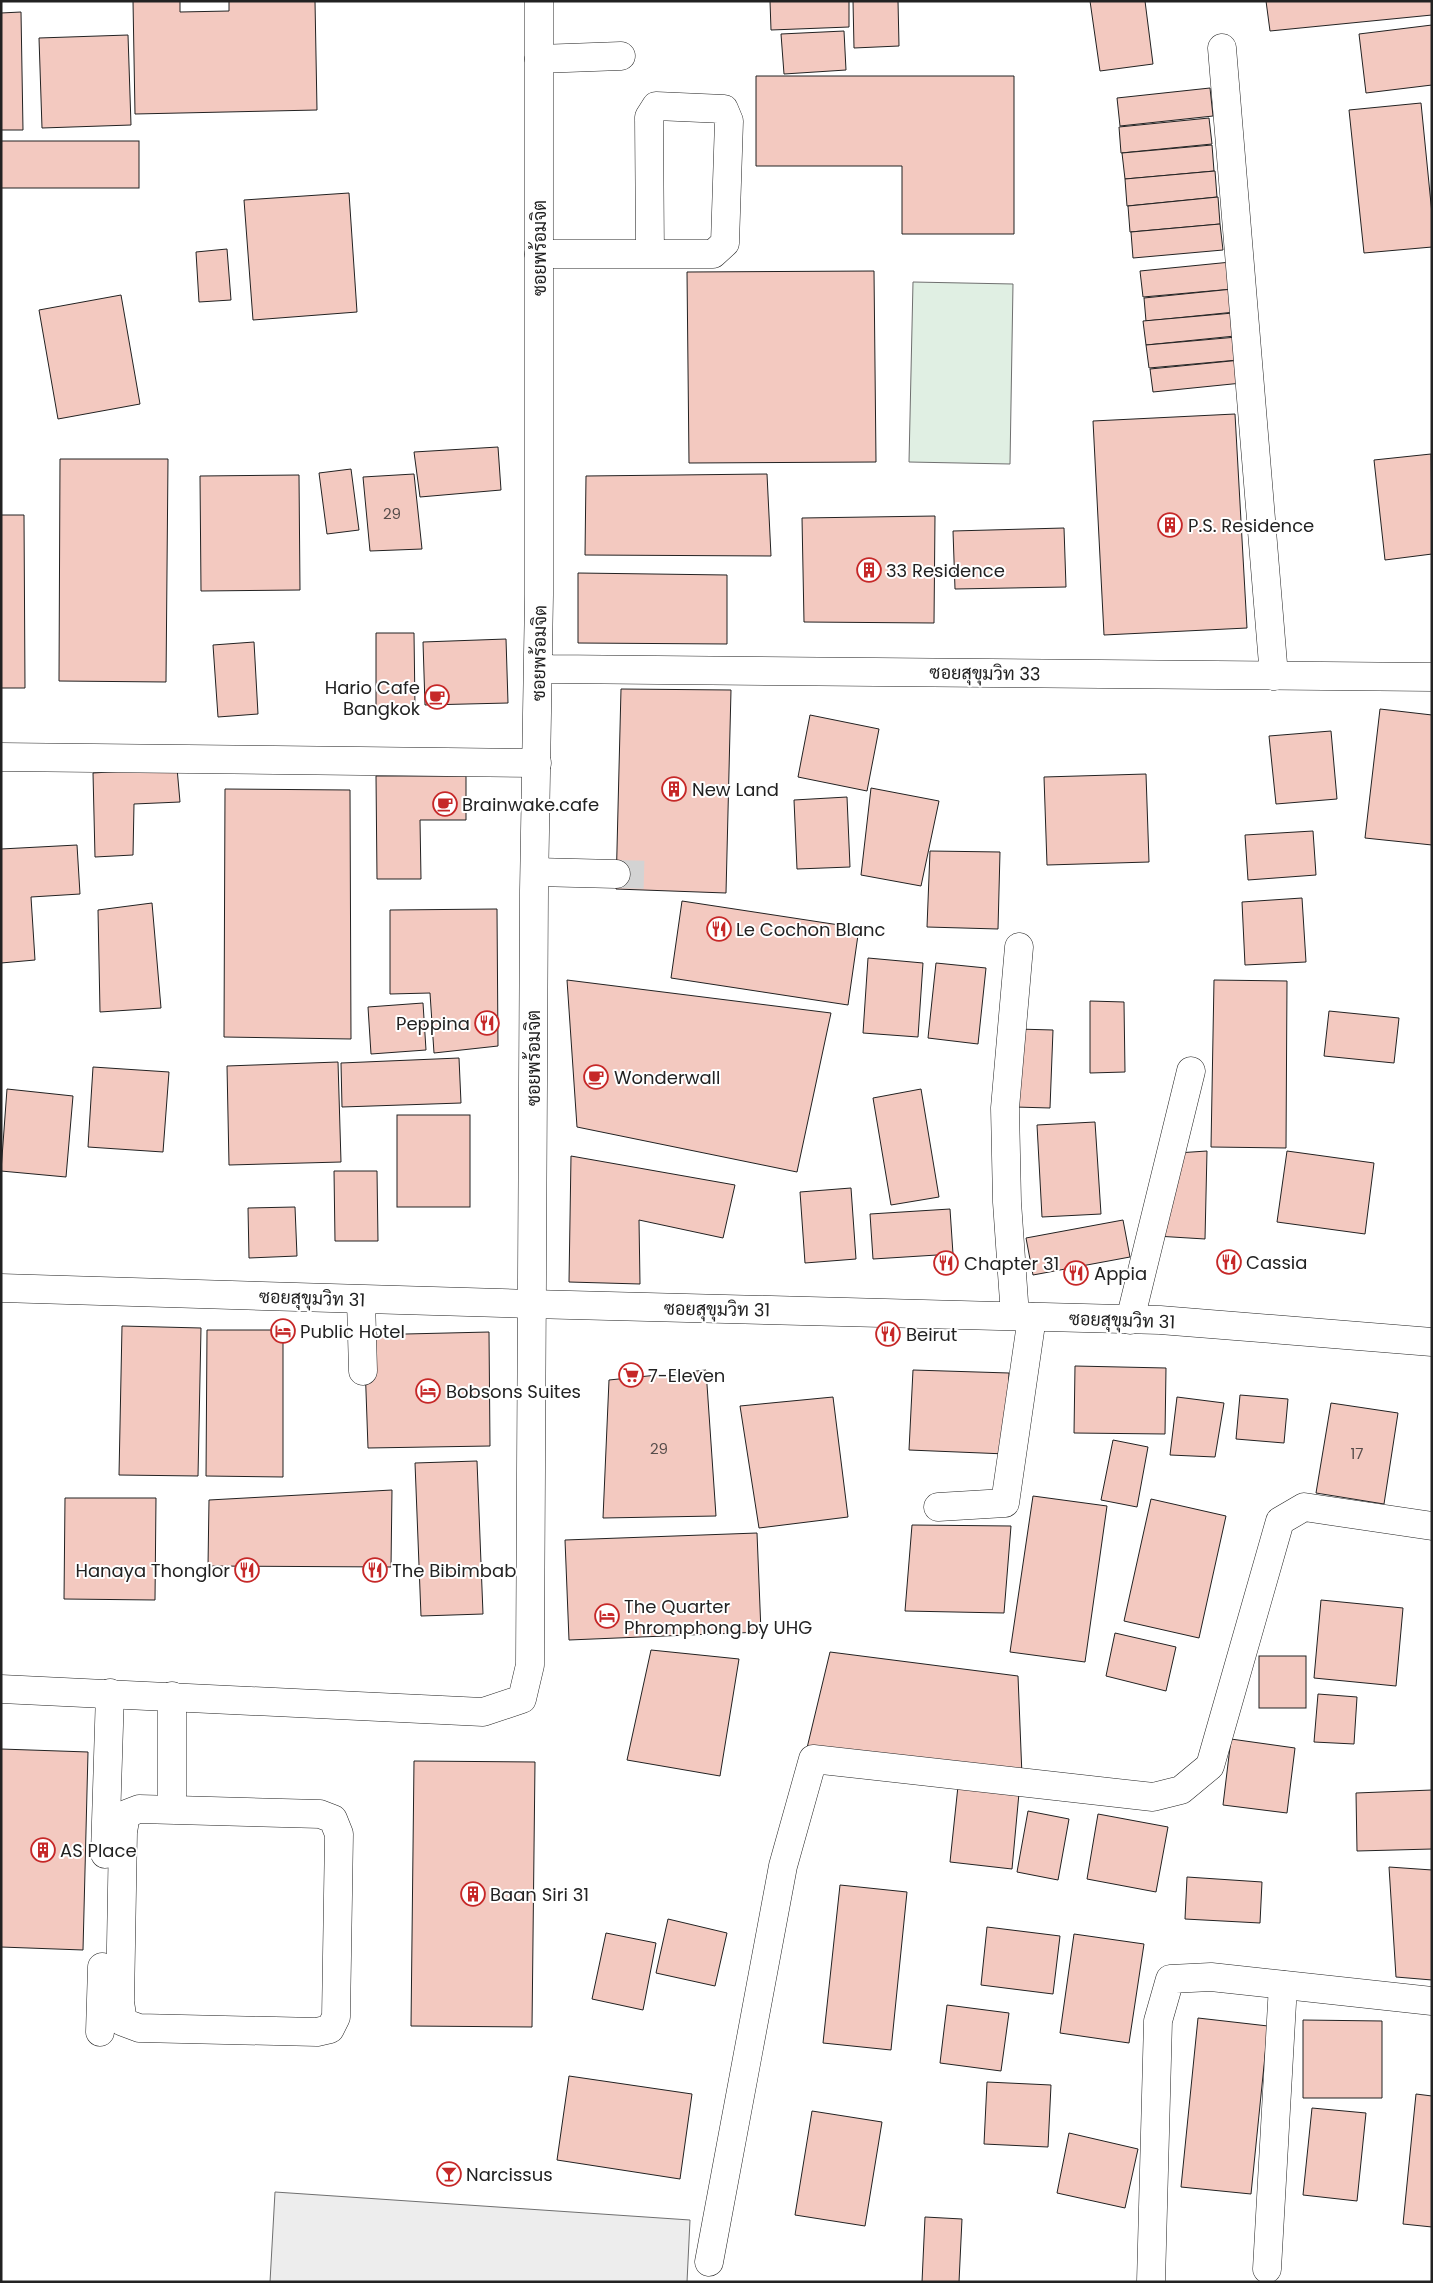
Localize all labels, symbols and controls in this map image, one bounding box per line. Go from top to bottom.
street label: ซอยพร้อมจิต [527,200,552,296]
house number: 29 [383,503,401,524]
building icon: P.S. Residence [1157,512,1183,538]
place label: P.S. Residence [1188,513,1314,538]
building icon: 33 Residence [856,557,882,583]
place label: 33 Residence [886,558,1005,583]
street label: ซอยพร้อมจิต [526,605,552,701]
street label: ซอยสุขุมวิท 33 [929,660,1041,686]
place label: Hario Cafe Bangkok [325,675,421,721]
cafe icon: Hario Cafe Bangkok [424,684,450,710]
building icon: New Land [661,776,687,802]
place label: New Land [692,777,779,802]
cafe icon: Brainwake.cafe [432,791,458,817]
place label: Brainwake.cafe [462,792,599,817]
restaurant icon: Le Cochon Blanc [706,916,732,942]
place label: Le Cochon Blanc [736,917,886,942]
restaurant icon: Peppina [474,1010,500,1036]
street label: ซอยพร้อมจิต [521,1010,546,1106]
place label: Peppina [396,1011,470,1036]
cafe icon: Wonderwall [583,1064,609,1090]
place label: Wonderwall [614,1065,720,1090]
restaurant icon: Cassia [1216,1249,1242,1275]
restaurant icon: Chapter 31 [933,1250,959,1276]
place label: Cassia [1246,1250,1307,1275]
place label: Chapter 31 [964,1251,1059,1276]
restaurant icon: Appia [1063,1260,1089,1286]
place label: Appia [1094,1261,1147,1286]
street label: ซอยสุขุมวิท 31 [258,1284,366,1312]
street label: ซอยสุขุมวิท 31 [664,1296,770,1322]
street label: ซอยสุขุมวิท 31 [1068,1306,1176,1334]
hotel icon: Public Hotel [270,1318,296,1344]
place label: Public Hotel [300,1319,405,1344]
restaurant icon: Beirut [875,1321,901,1347]
place label: Beirut [906,1322,957,1347]
supermarket icon: 7-Eleven [618,1362,644,1388]
place label: 7-Eleven [648,1363,725,1388]
hotel icon: Bobsons Suites [415,1378,441,1404]
place label: Bobsons Suites [446,1379,581,1404]
house number: 29 [650,1438,668,1459]
house number: 17 [1351,1443,1364,1464]
restaurant icon: Hanaya Thonglor [234,1557,260,1583]
restaurant icon: The Bibimbab [362,1557,388,1583]
place label: Hanaya Thonglor [75,1558,230,1583]
place label: The Bibimbab [392,1558,516,1583]
place label: The Quarter Phromphong by UHG [624,1594,812,1640]
hotel icon: The Quarter Phromphong by UHG [594,1603,620,1629]
building icon: AS Place [30,1837,56,1863]
place label: AS Place [60,1838,137,1863]
building icon: Baan Siri 31 [460,1881,486,1907]
place label: Baan Siri 31 [490,1882,589,1907]
bar icon: Narcissus [436,2161,462,2187]
place label: Narcissus [466,2162,553,2187]

